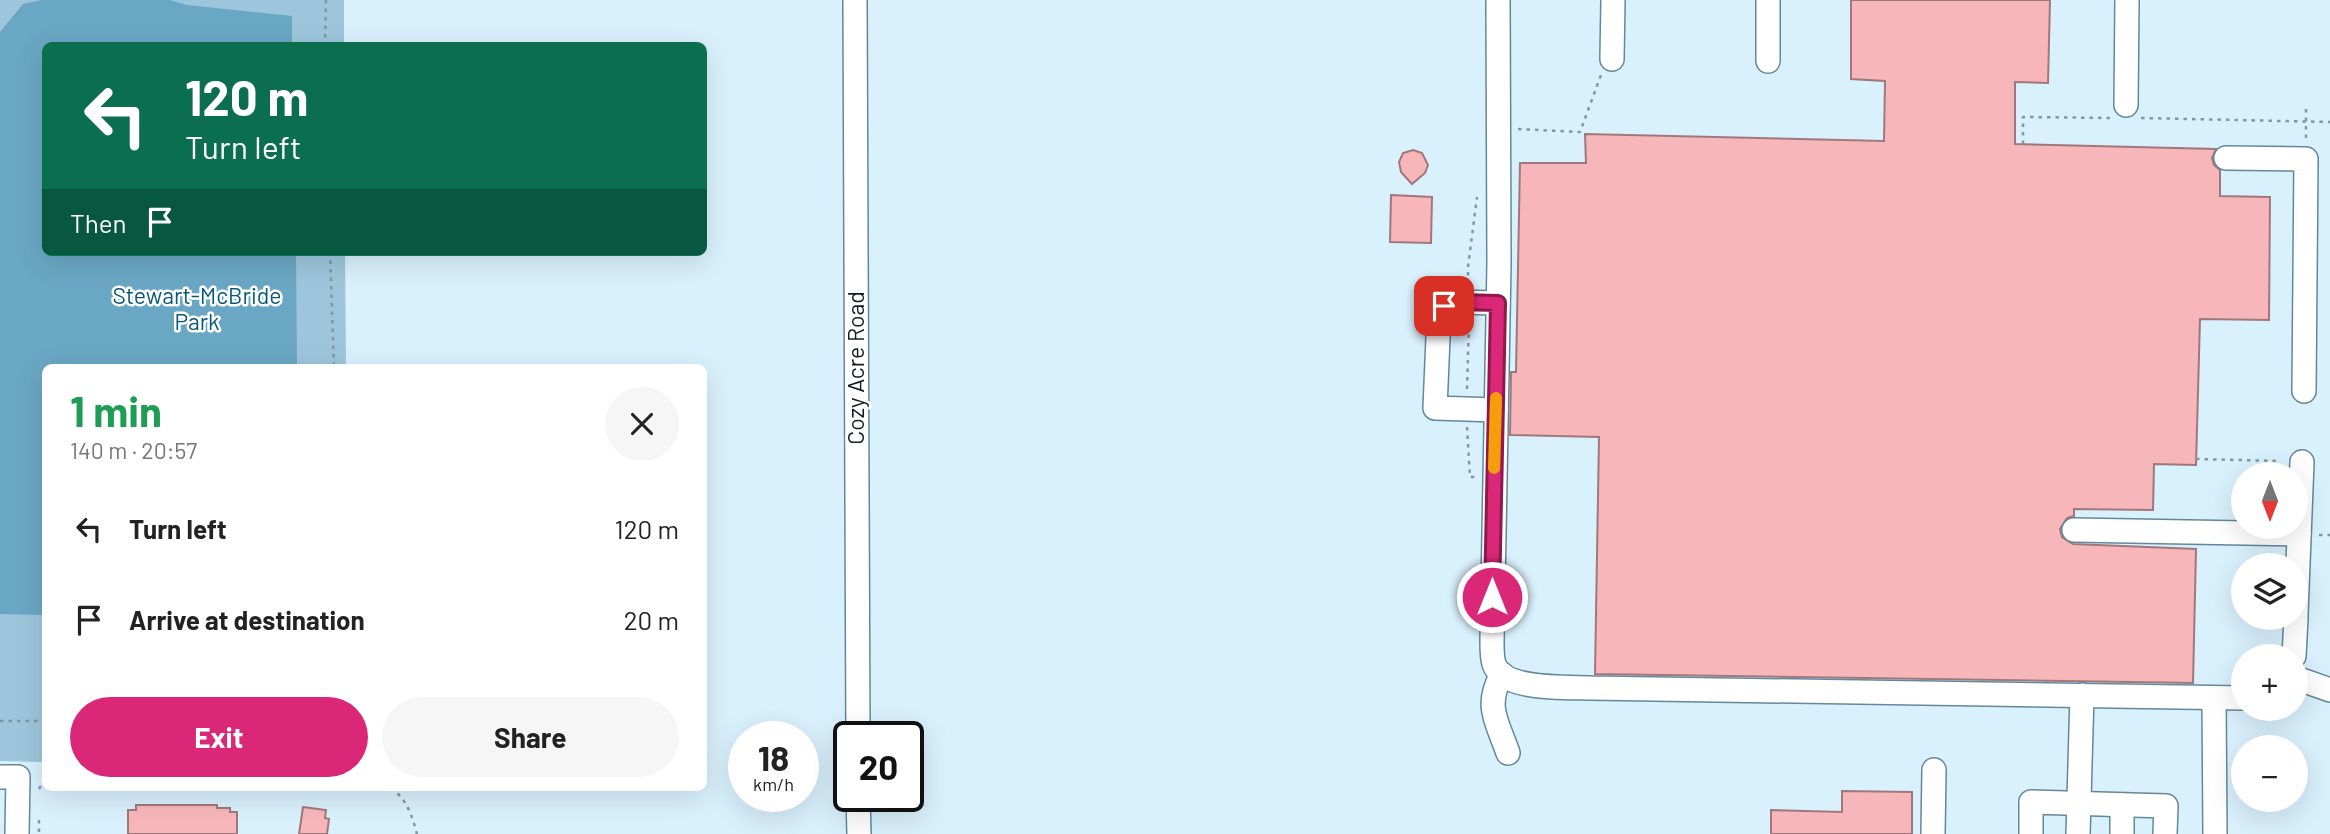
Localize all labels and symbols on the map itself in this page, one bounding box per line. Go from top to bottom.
pin [1414,276,1474,336]
park label: Stewart-McBride Park [112,281,282,335]
street label: Cozy Acre Road [841,291,869,445]
north arrow [2231,462,2308,539]
position arrow [1455,560,1529,634]
speed limit sign: 20 [833,721,924,812]

